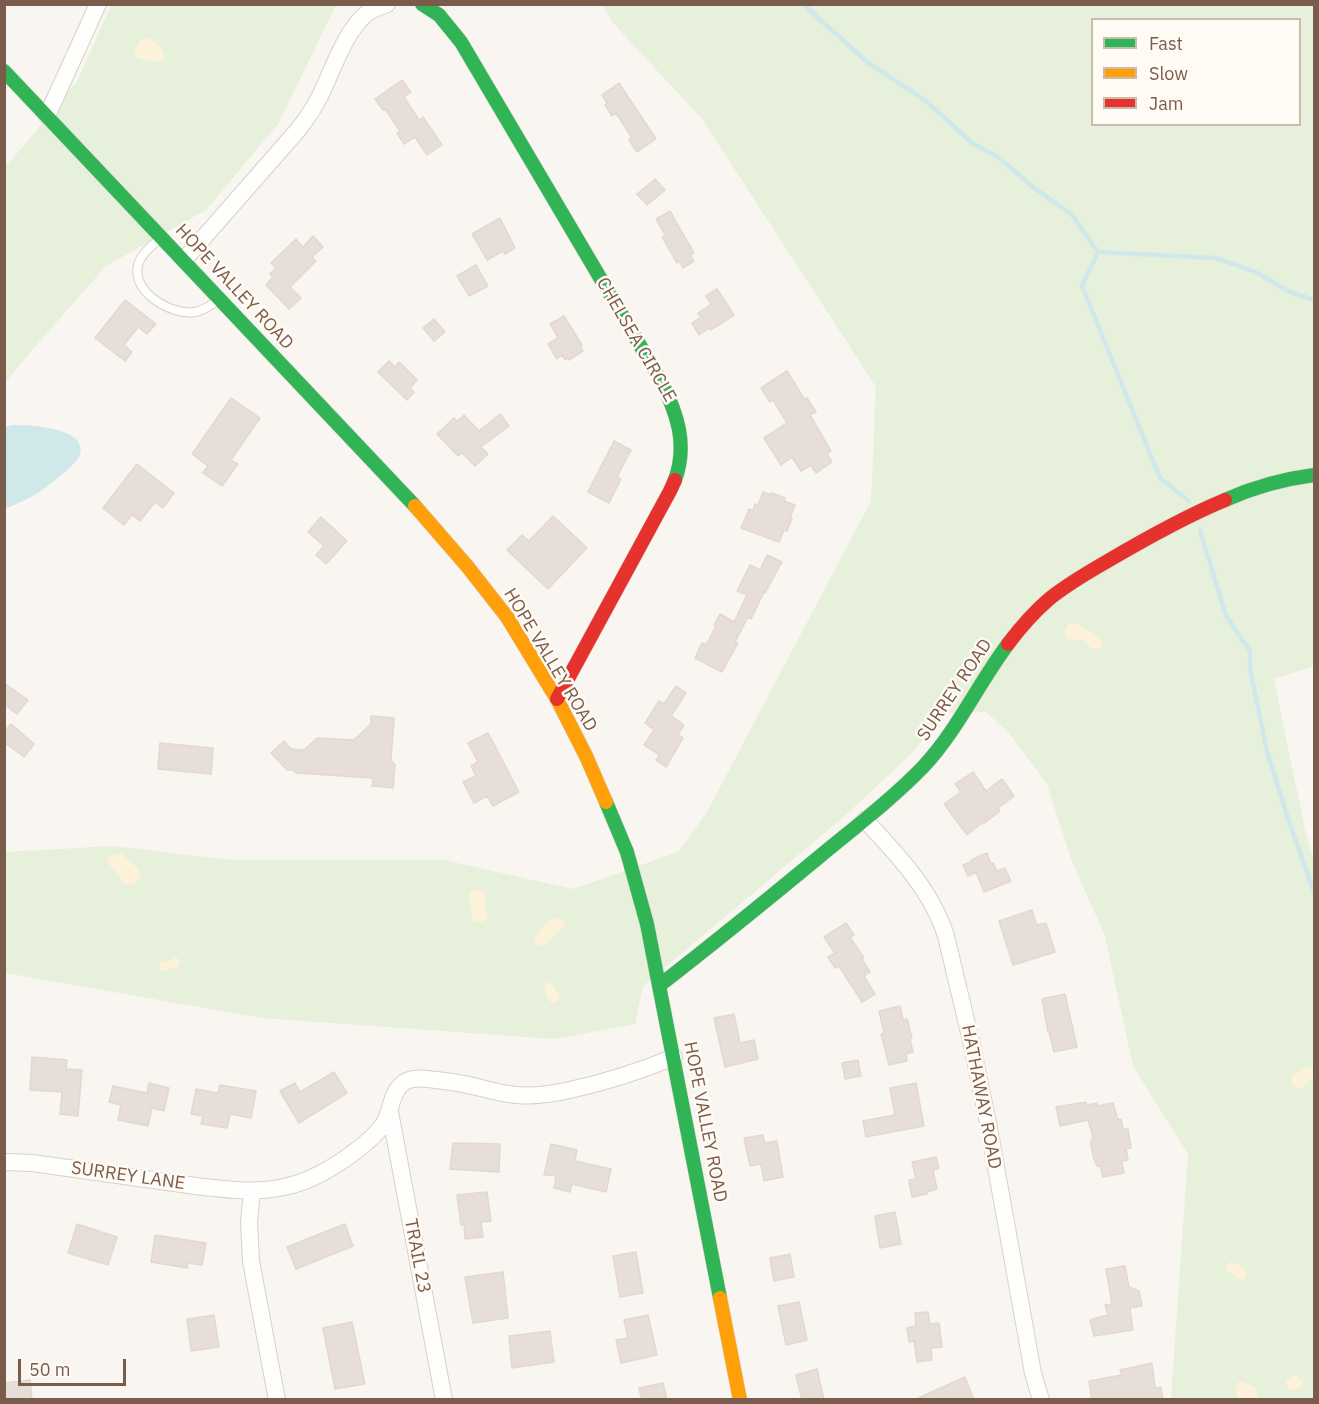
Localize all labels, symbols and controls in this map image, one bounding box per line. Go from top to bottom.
legend [1091,18,1301,126]
text: Fast [1149,32,1183,55]
text: Slow [1149,62,1188,85]
text: Jam [1149,92,1184,115]
street label: HOPE VALLEY ROAD [170,220,298,354]
street label: CHELSEA CIRCLE [592,274,680,406]
street label: HOPE VALLEY ROAD [499,584,601,736]
street label: SURREY ROAD [913,635,997,745]
street label: HATHAWAY ROAD [956,1023,1006,1171]
street label: HOPE VALLEY ROAD [679,1040,731,1204]
street label: SURREY LANE [70,1157,186,1195]
street label: TRAIL 23 [399,1217,435,1295]
scale bar [21,1347,129,1385]
text: 50 m [29,1358,71,1381]

